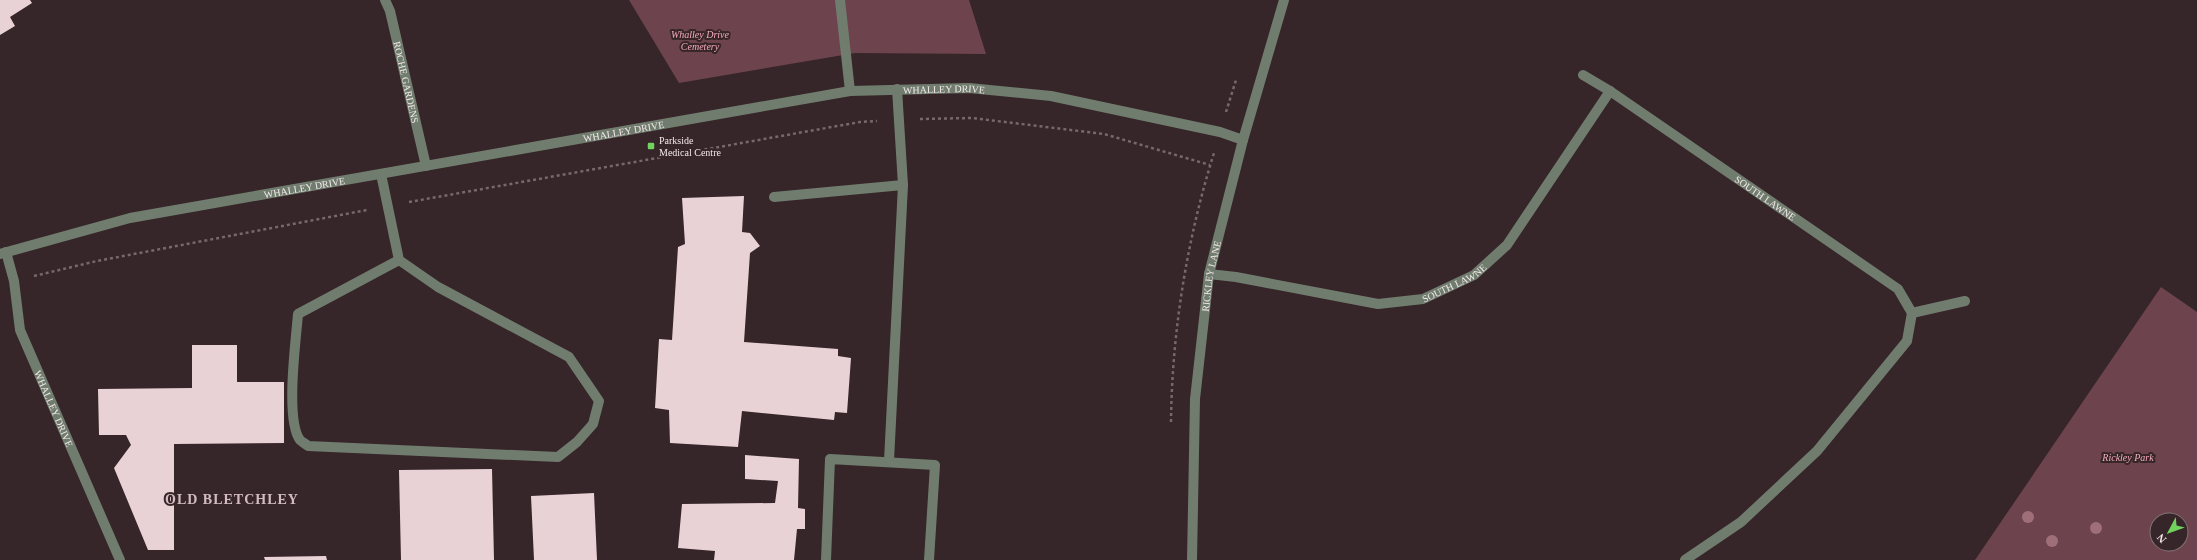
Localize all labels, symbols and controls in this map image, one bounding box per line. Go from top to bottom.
park label: Whalley Drive Cemetery [671,29,730,52]
street label: ROCHE GARDENS [391,40,421,124]
street label: WHALLEY DRIVE [903,83,985,96]
street label: WHALLEY DRIVE [582,119,665,144]
place label: Parkside Medical Centre [659,135,721,158]
marker: Parkside Medical Centre [646,141,656,151]
street label: SOUTH LAWNE [1733,174,1798,223]
street label: WHALLEY DRIVE [263,175,346,200]
street label: RICKLEY LANE [1200,240,1223,312]
street label: SOUTH LAWNE [1420,262,1489,305]
street label: WHALLEY DRIVE [32,369,75,449]
park label: Rickley Park [2101,452,2154,463]
district label: OLD BLETCHLEY [165,492,299,507]
north arrow [2149,512,2189,552]
text: N [2154,532,2169,545]

